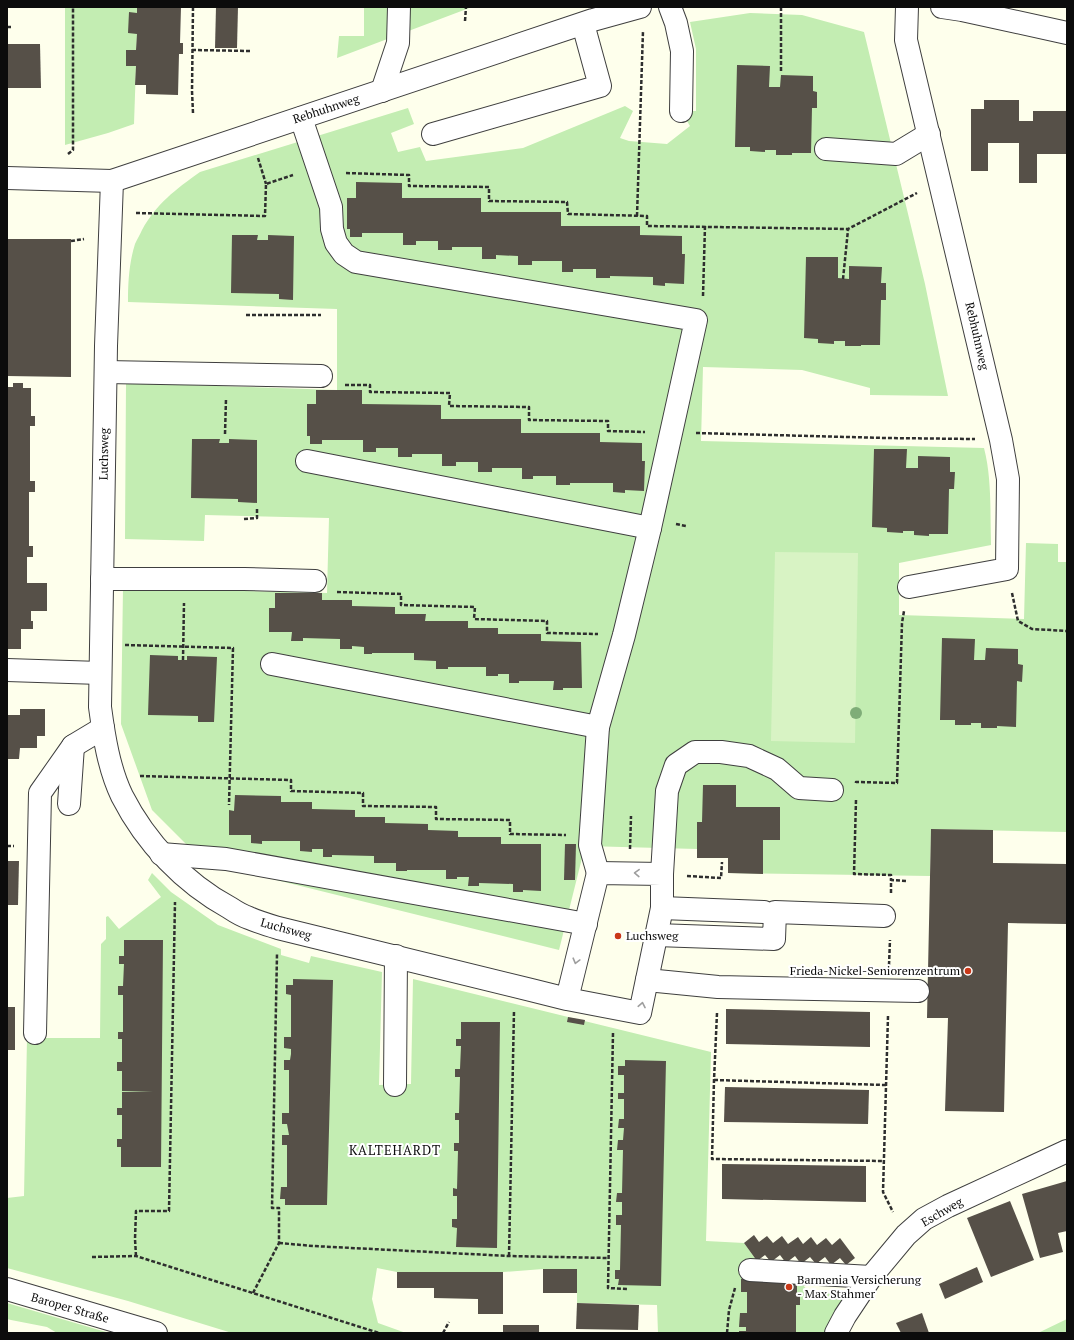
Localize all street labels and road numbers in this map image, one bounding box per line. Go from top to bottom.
street label: Rebhuhnweg [291,91,362,126]
street label: Rebhuhnweg [962,301,993,372]
street label: Luchsweg [96,427,111,480]
street label: Luchsweg [259,915,314,943]
street label: Eschweg [918,1193,966,1230]
street label: Baroper Straße [29,1289,111,1326]

